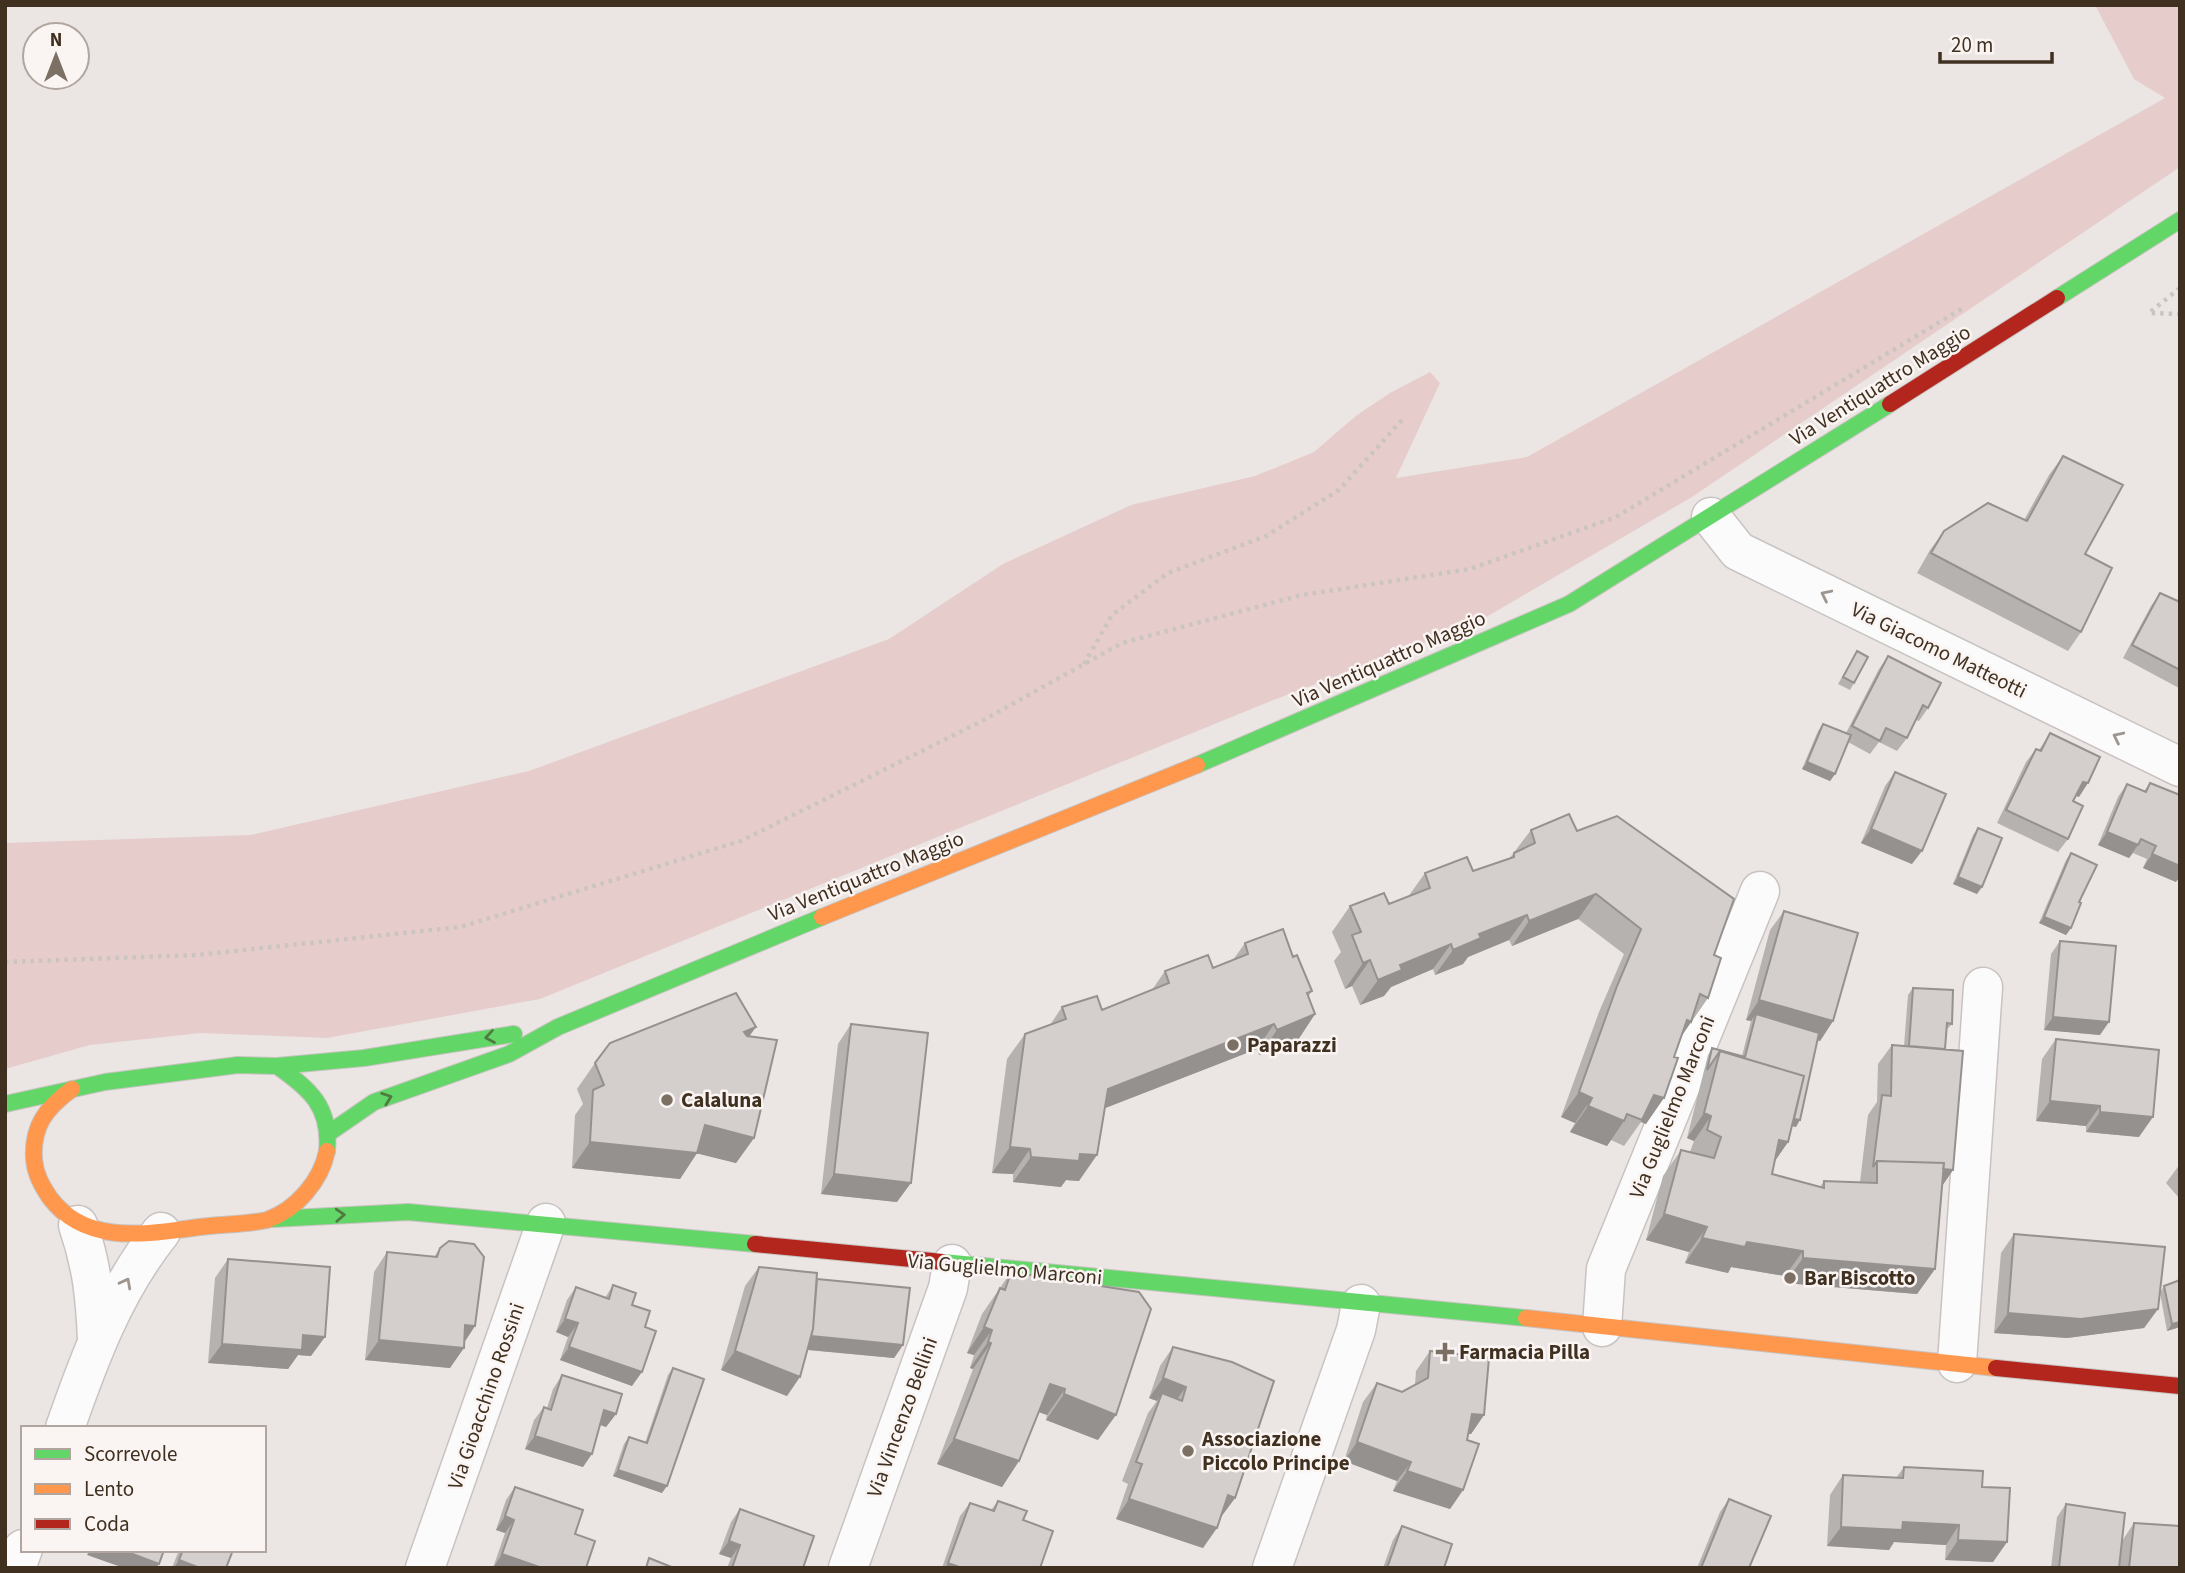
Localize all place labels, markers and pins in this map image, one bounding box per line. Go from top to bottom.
place label: Paparazzi [1247,1030,1337,1060]
marker: Paparazzi [1225,1037,1241,1053]
place label: Calaluna [681,1085,762,1115]
marker: Calaluna [659,1092,675,1108]
place label: Bar Biscotto [1804,1263,1915,1293]
marker: Bar Biscotto [1782,1270,1798,1286]
place label: Farmacia Pilla [1459,1337,1590,1367]
marker: Farmacia Pilla [1437,1344,1453,1360]
place label: Associazione Piccolo Principe [1201,1424,1350,1478]
marker: Associazione Piccolo Principe [1180,1443,1196,1459]

